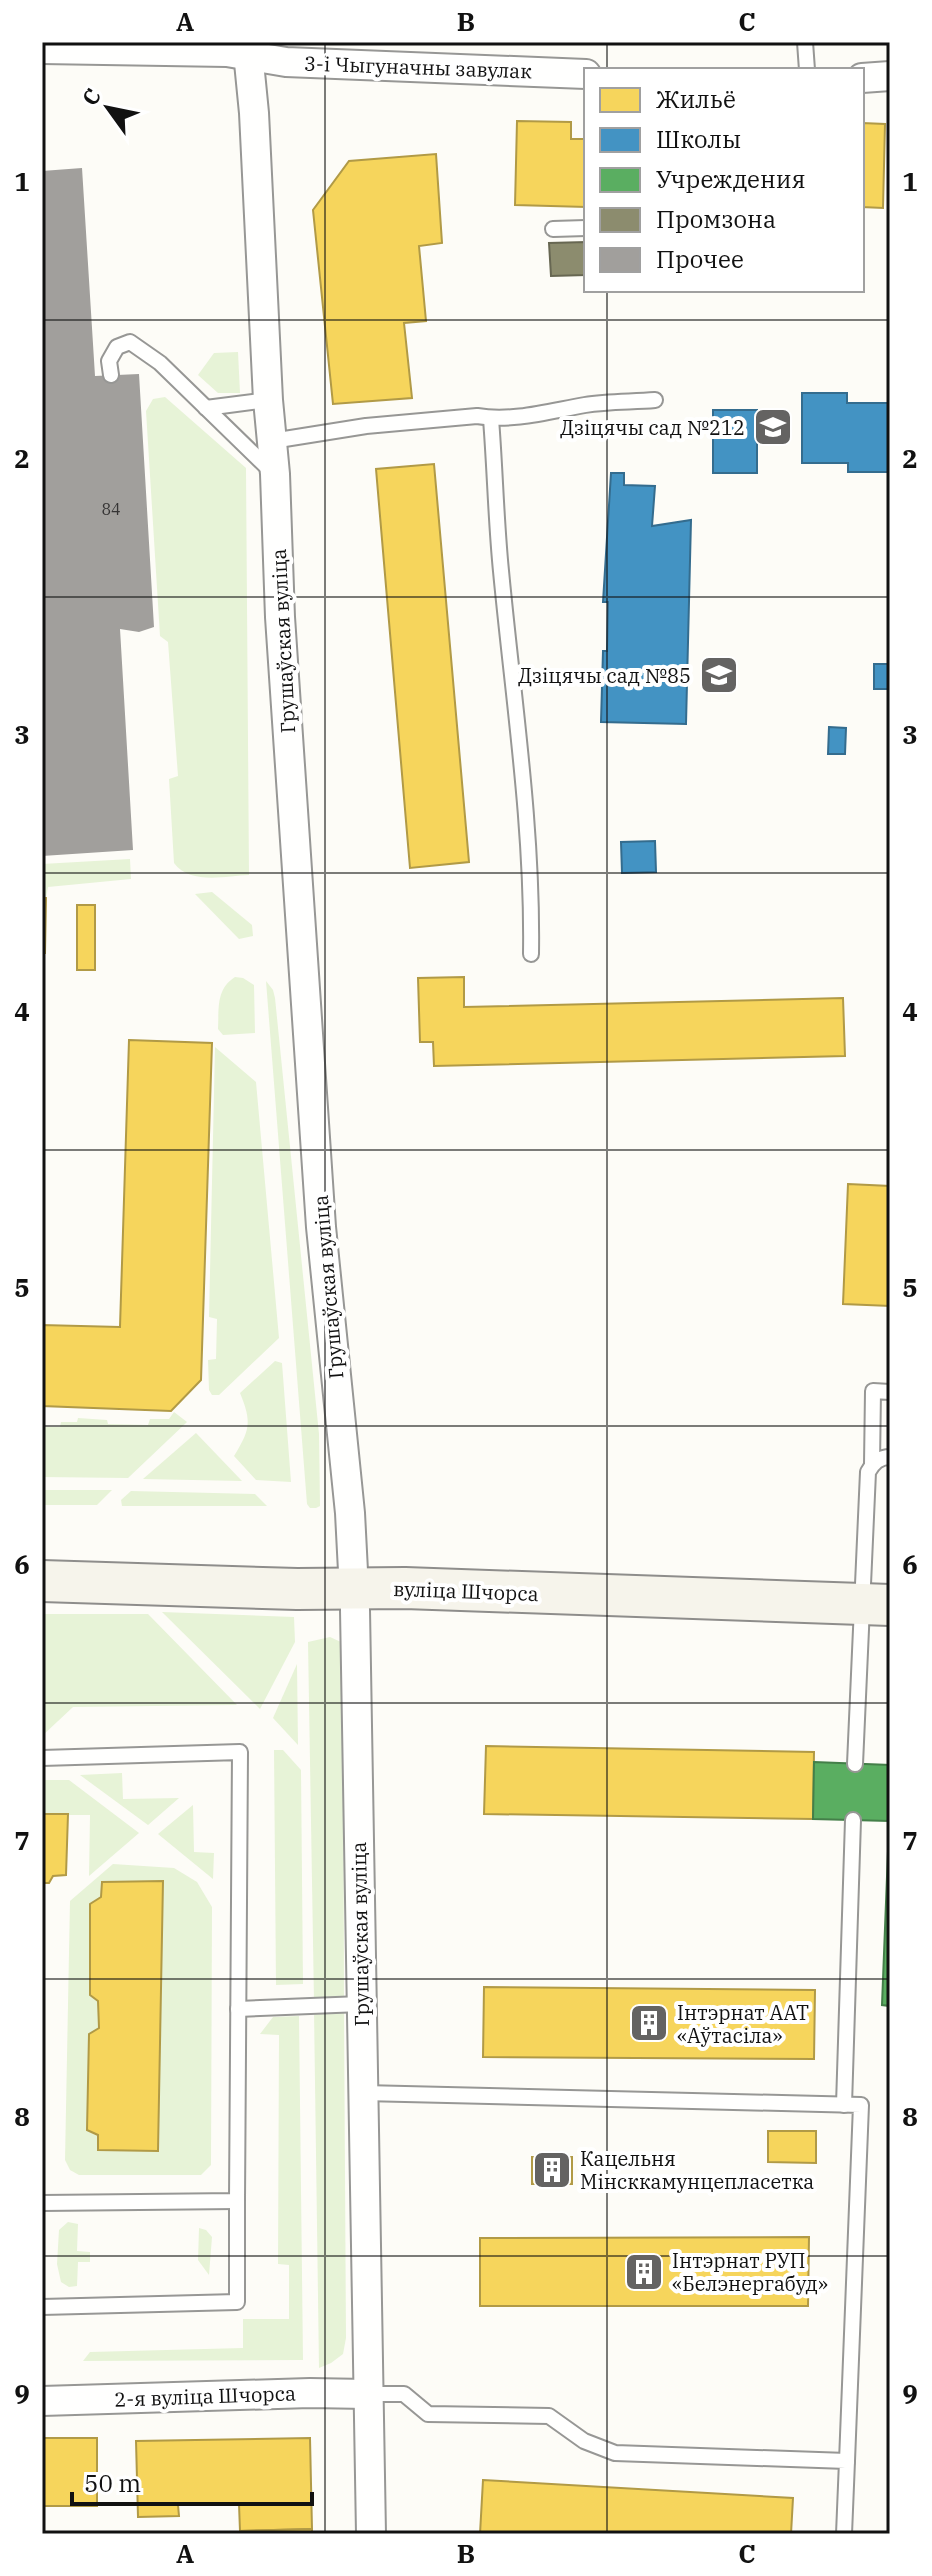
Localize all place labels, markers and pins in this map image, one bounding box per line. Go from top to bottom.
school or university icon: Дзіцячы сад №212 [752,406,794,448]
place label: Дзіцячы сад №212 [560,414,745,441]
school or university icon: Дзіцячы сад №85 [698,654,740,696]
place label: Дзіцячы сад №85 [518,662,691,689]
place label: Інтэрнат ААТ «Аўтасіла» [677,1999,809,2049]
building icon: Інтэрнат ААТ «Аўтасіла» [628,2002,670,2044]
place label: Кацельня Мінсккамунцепласетка [580,2145,814,2195]
building icon: Кацельня Мінсккамунцепласетка [531,2149,573,2191]
place label: Інтэрнат РУП «Белэнергабуд» [672,2247,828,2297]
building icon: Інтэрнат РУП «Белэнергабуд» [623,2251,665,2293]

